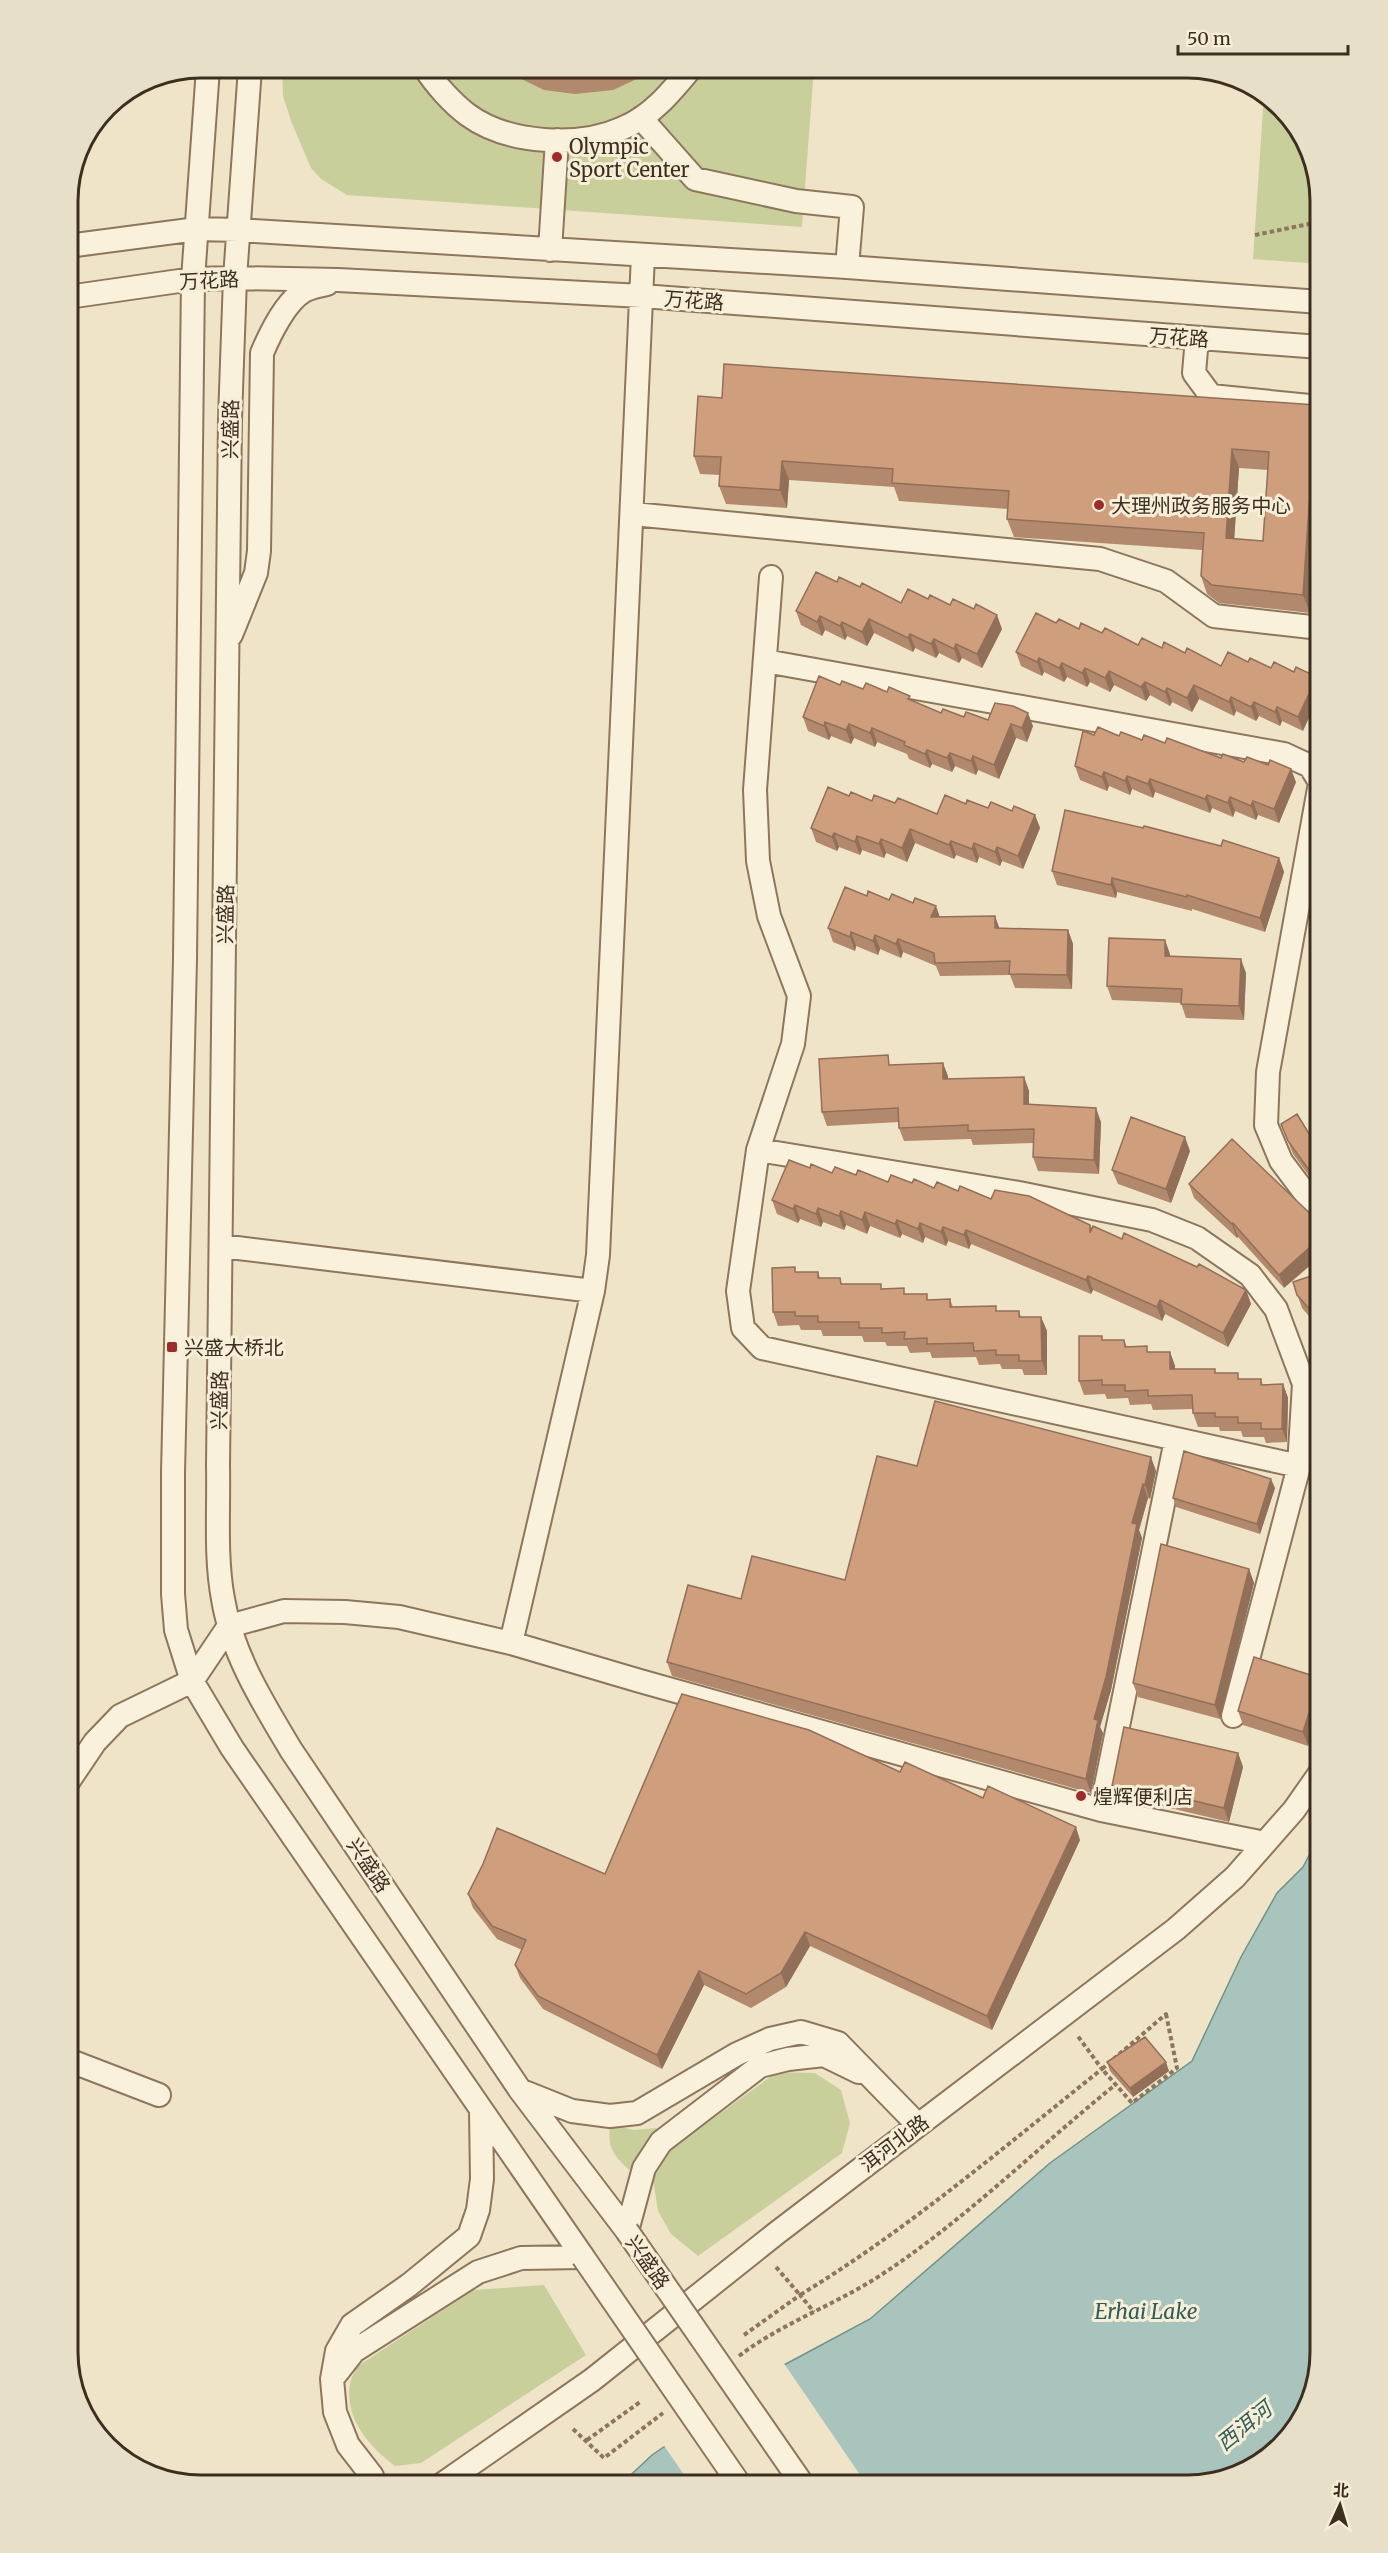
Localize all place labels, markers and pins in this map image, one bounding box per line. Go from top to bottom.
place label: Olympic Sport Center [569,134,690,182]
marker: Olympic Sport Center [550,150,564,164]
place label: 大理州政务服务中心 [1111,493,1291,518]
marker: 大理州政务服务中心 [1092,498,1106,512]
place label: 兴盛大桥北 [184,1335,284,1360]
marker: 兴盛大桥北 [165,1340,179,1354]
place label: 煌辉便利店 [1093,1784,1193,1809]
marker: 煌辉便利店 [1074,1789,1088,1803]

